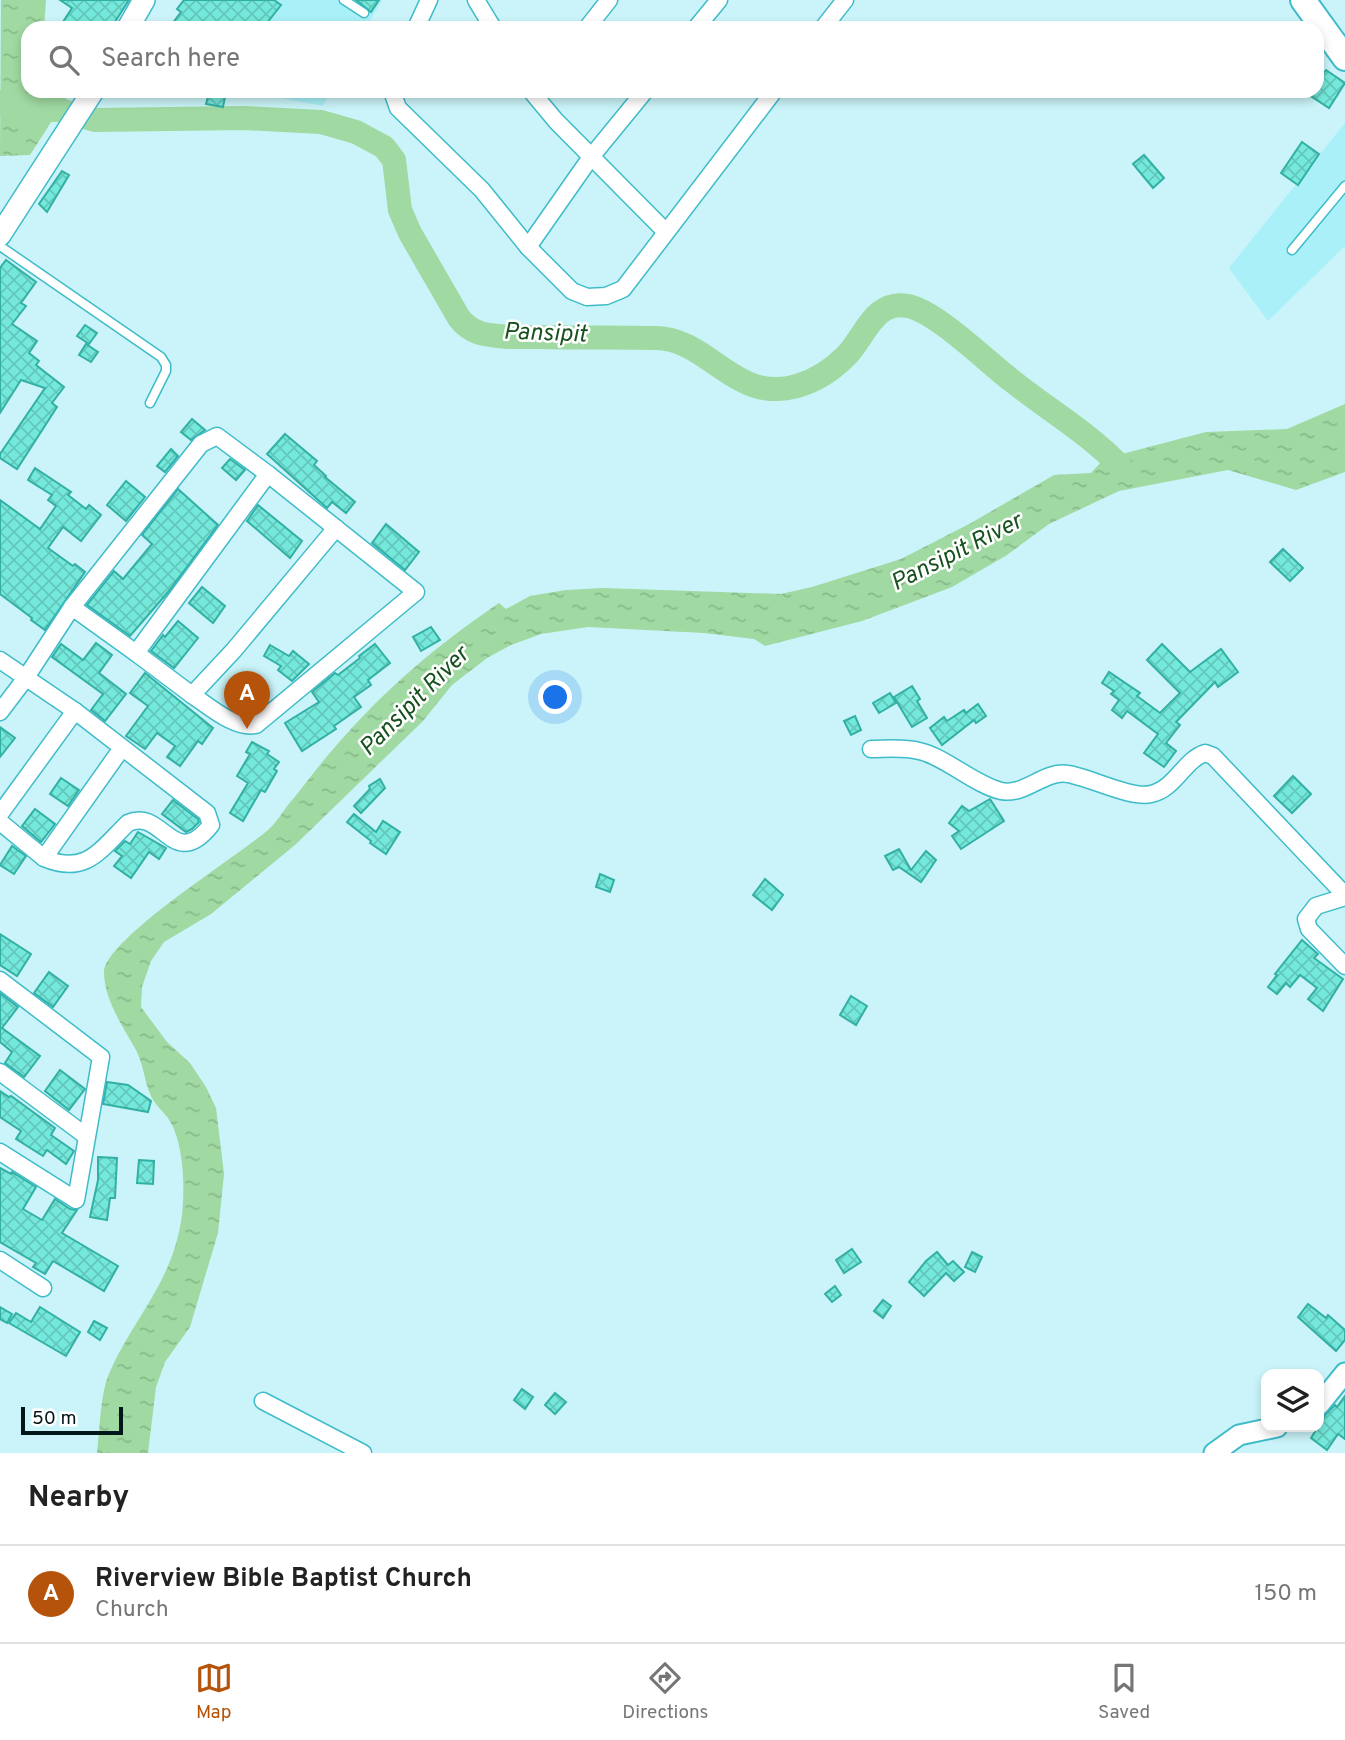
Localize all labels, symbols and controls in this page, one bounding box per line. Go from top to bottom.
search box [21,21,1324,98]
icon: search [45,41,83,79]
text: Search here [101,43,240,76]
water label: Pansipit [503,318,589,351]
water label: Pansipit River [886,506,1029,599]
water label: Pansipit River [354,639,478,763]
pin: A [224,671,270,729]
your location [538,680,572,714]
map controls [1261,1369,1324,1432]
button: layers [1261,1369,1324,1432]
scale bar [21,1404,122,1436]
text: 50 m [32,1407,77,1431]
text: Nearby [28,1480,129,1517]
text: Riverview Bible Baptist Church [95,1563,472,1596]
text: A [43,1580,59,1609]
text: 150 m [1255,1580,1317,1609]
text: Church [95,1596,169,1625]
tab: Map [195,1659,233,1725]
tab: Directions [622,1659,709,1725]
tab: Saved [1098,1659,1150,1725]

